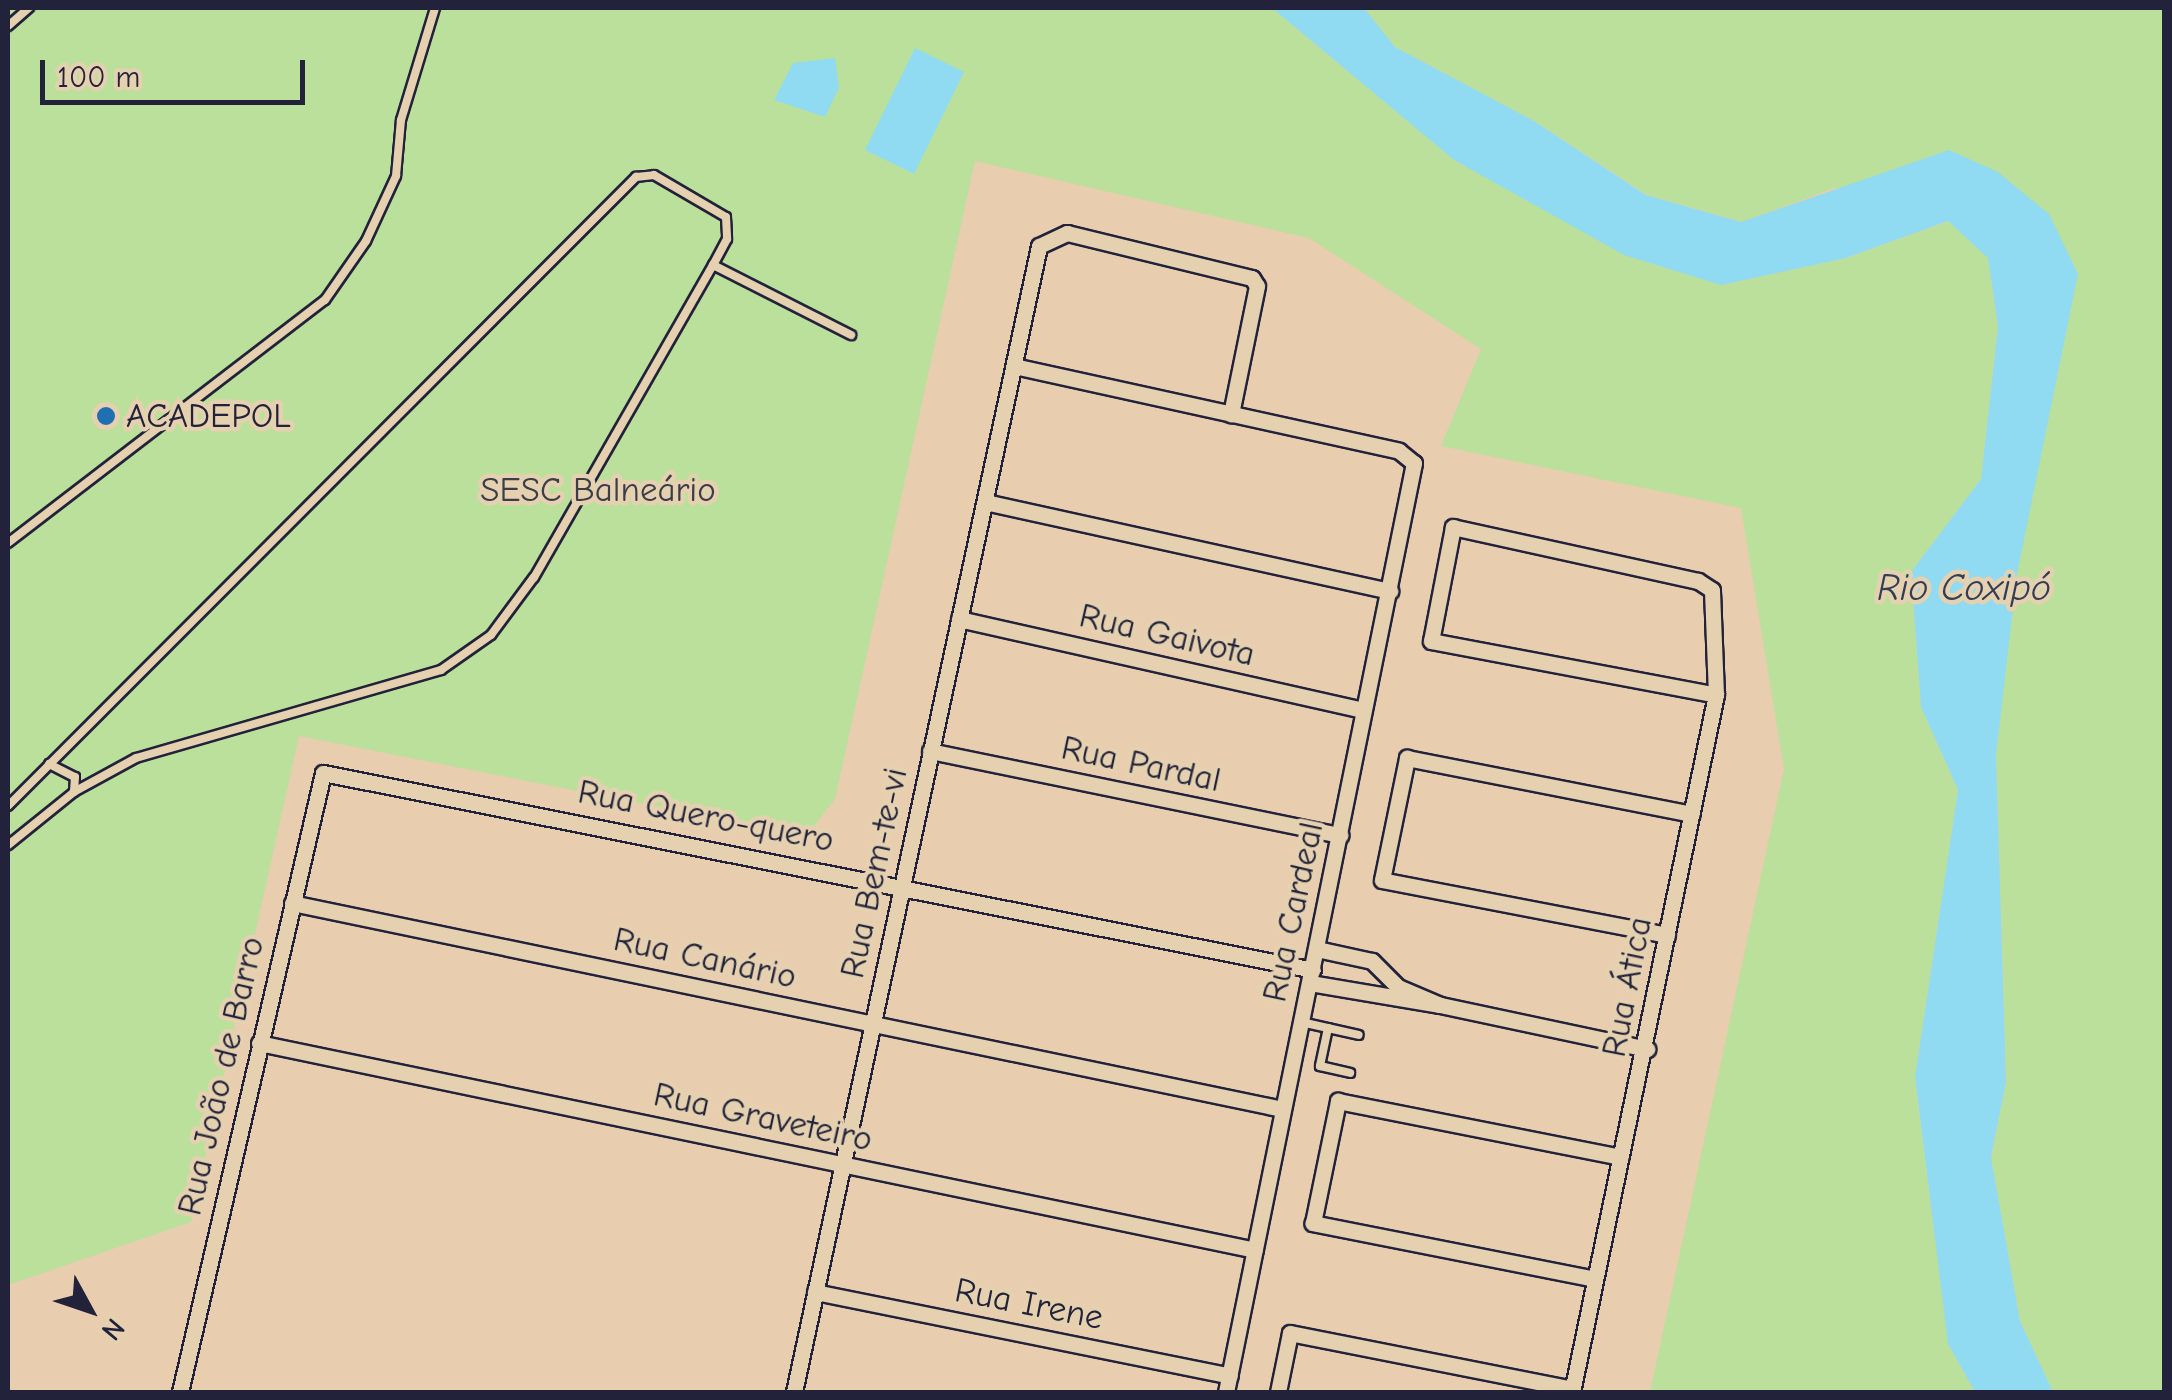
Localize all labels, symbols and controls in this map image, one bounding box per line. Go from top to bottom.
scale bar [45,40,310,102]
text: 100 m [57,60,140,95]
place label: ACADEPOL [126,395,291,437]
marker: ACADEPOL [95,405,117,427]
park label: SESC Balneário [480,469,716,511]
water label: Rio Coxipó [1877,566,2051,612]
street label: Rua Gaivota [1075,594,1259,676]
street label: Rua Pardal [1057,727,1225,801]
street label: Rua Bem-te-vi [831,764,917,982]
street label: Rua Quero-quero [574,771,838,861]
street label: Rua Cardeal [1253,818,1333,1006]
street label: Rua Ática [1593,913,1661,1061]
street label: Rua Canário [610,918,800,998]
street label: Rua João de Barro [169,933,273,1219]
street label: Rua Graveteiro [650,1073,876,1161]
north arrow [40,1260,140,1360]
street label: Rua Irene [951,1269,1107,1339]
text: N [95,1312,131,1347]

